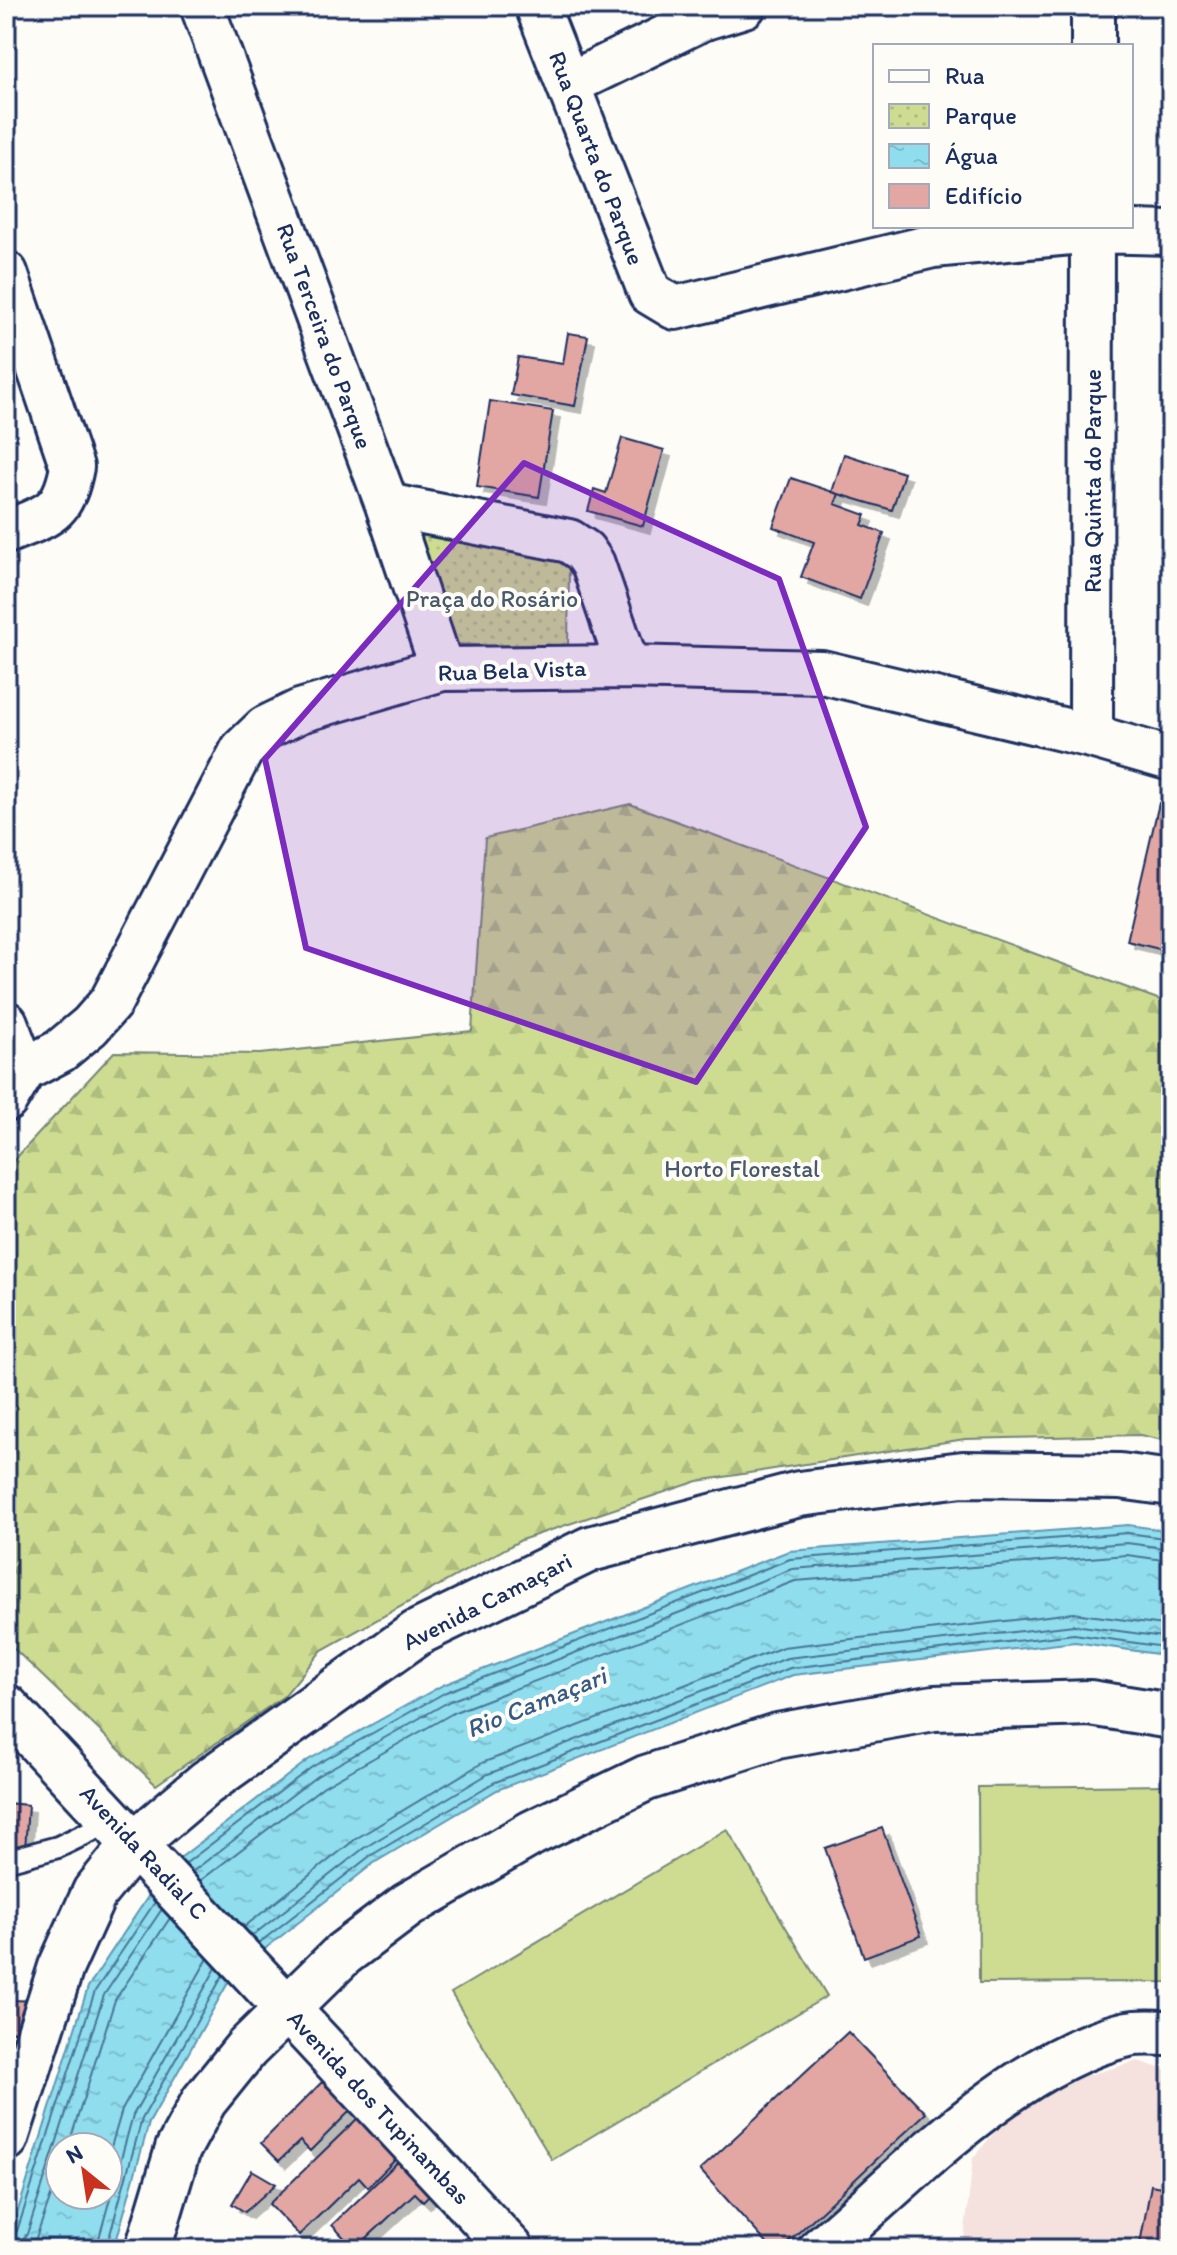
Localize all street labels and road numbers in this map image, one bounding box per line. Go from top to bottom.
street label: Rua Quarta do Parque [543,47,651,269]
street label: Rua Terceira do Parque [271,219,379,453]
street label: Rua Quinta do Parque [1078,369,1107,593]
street label: Rua Bela Vista [437,653,587,687]
street label: Avenida Camaçari [397,1546,577,1656]
street label: Avenida Radial C [74,1779,214,1925]
street label: Avenida dos Tupinambas [281,2004,477,2210]

